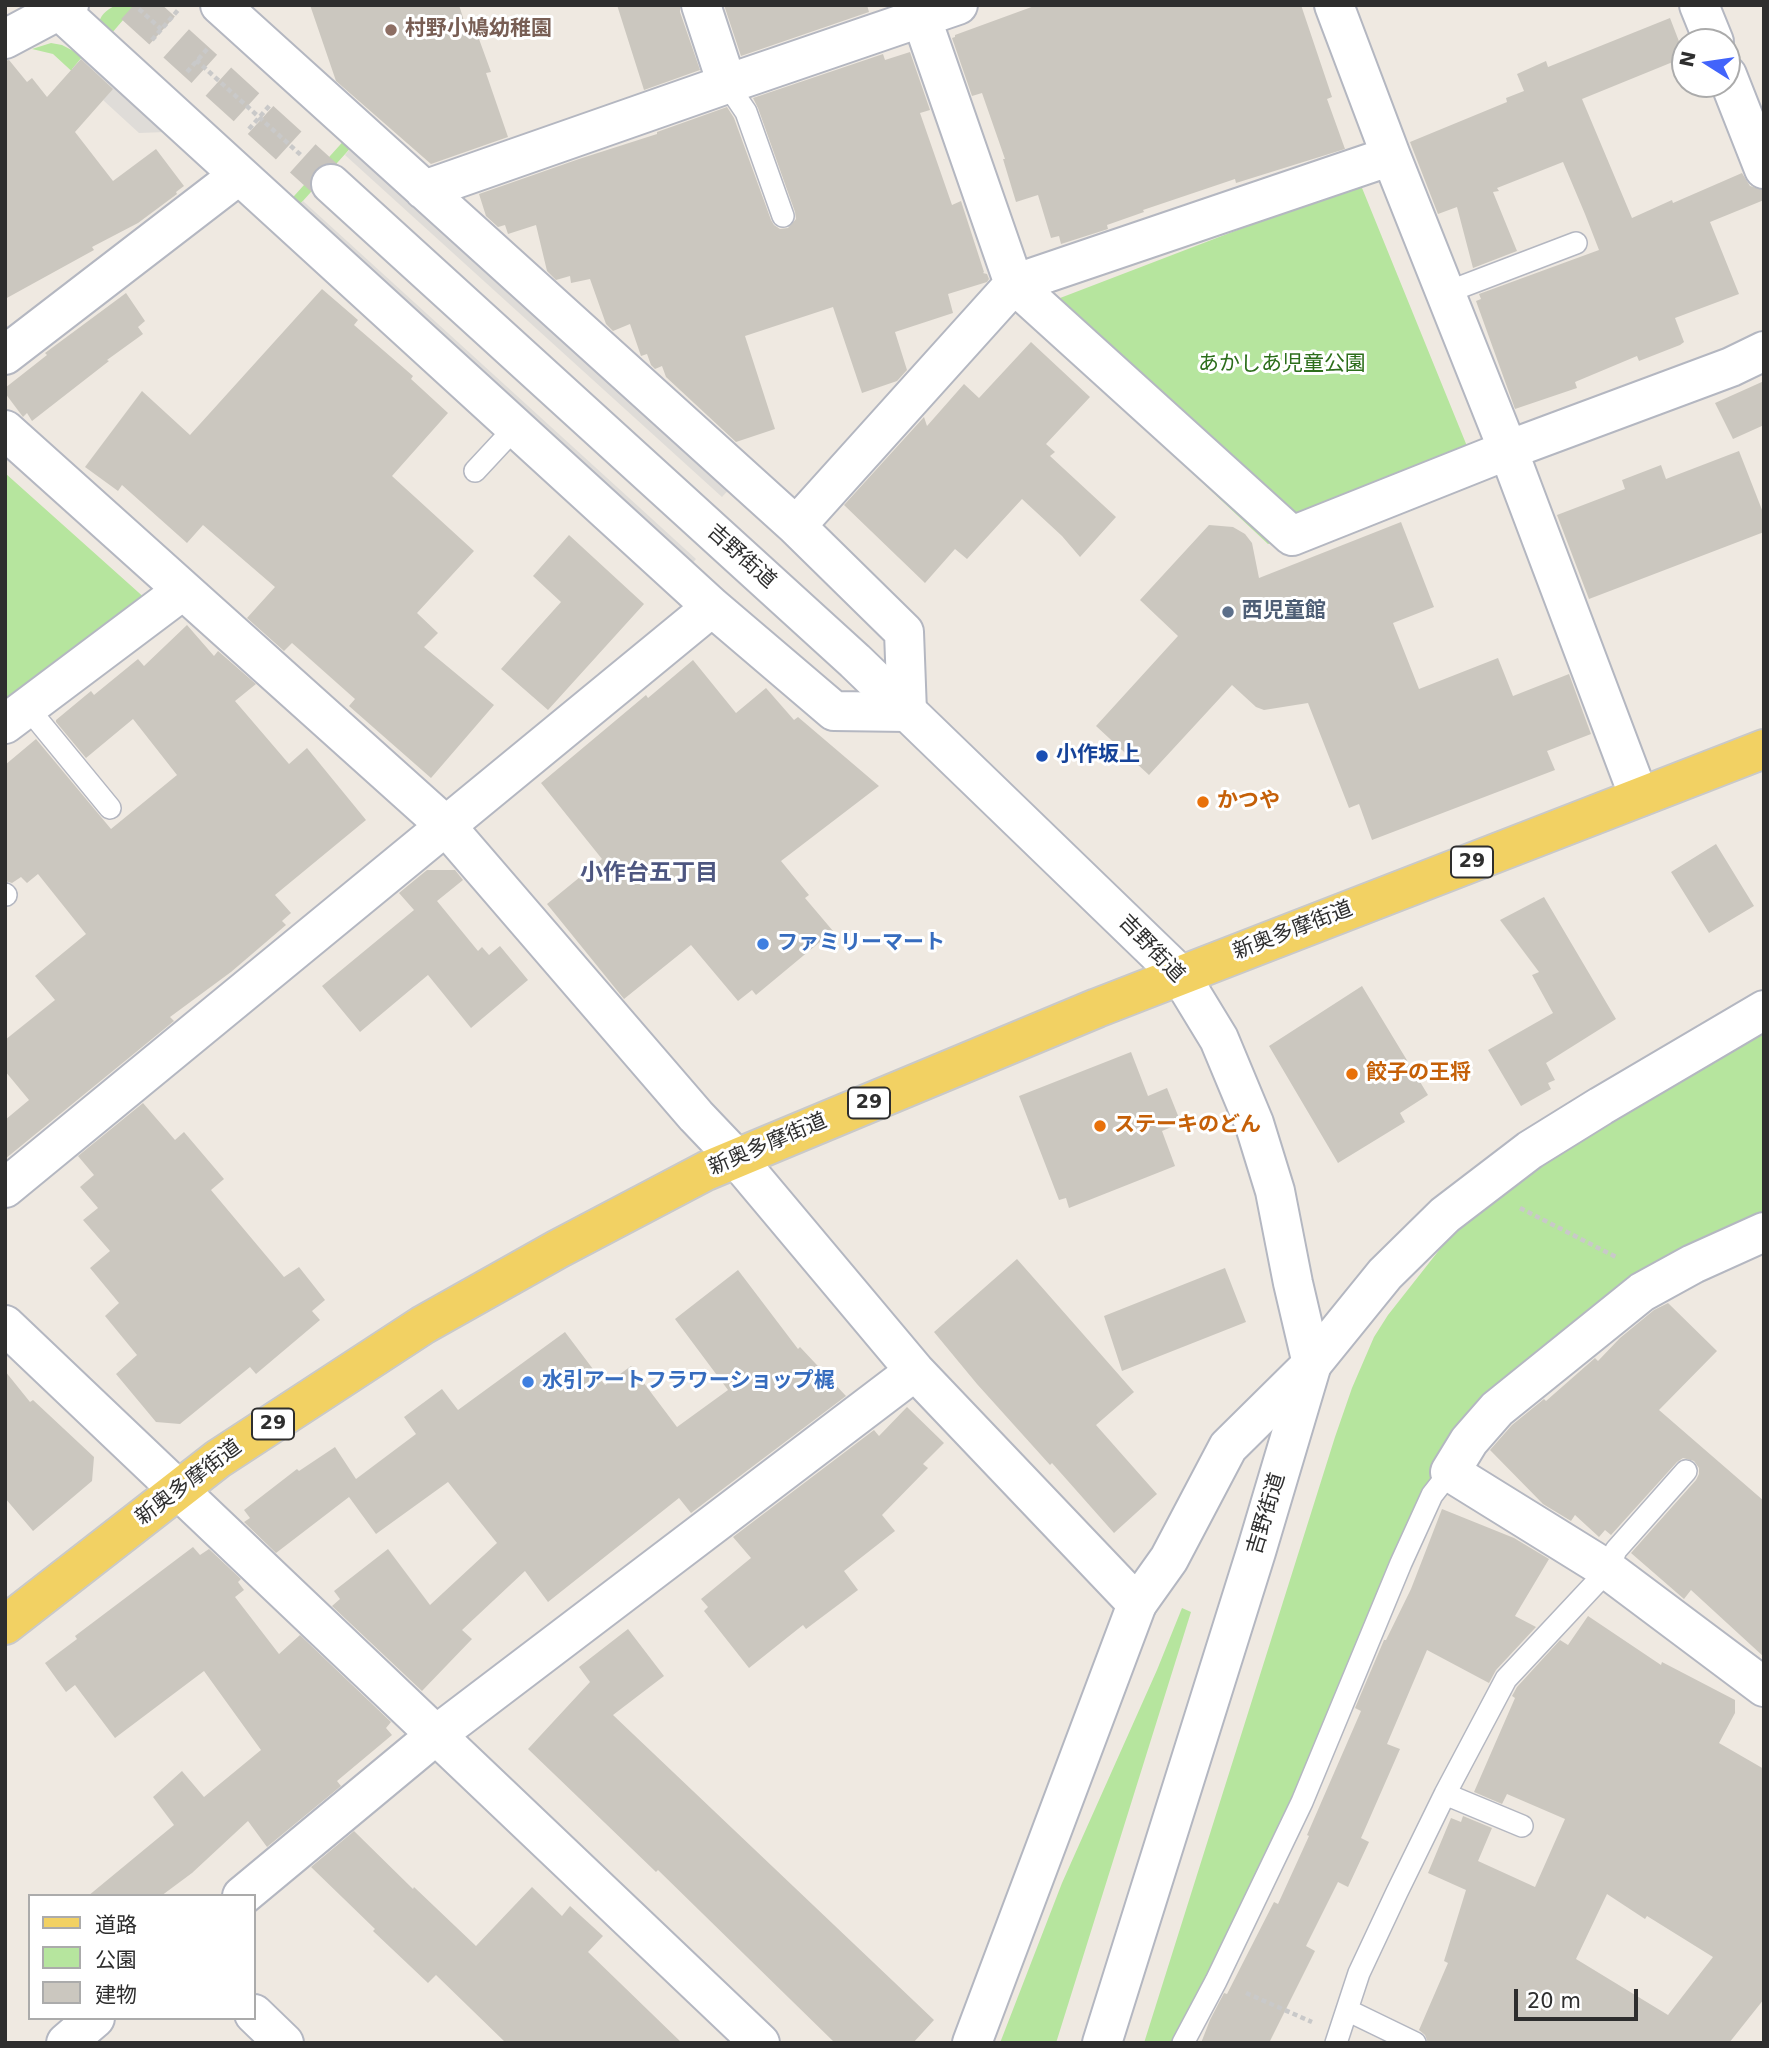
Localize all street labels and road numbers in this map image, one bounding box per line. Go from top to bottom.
street label: 吉野街道 [701,520,781,594]
road number: 29 [1451,846,1493,877]
street label: 新奥多摩街道 [1230,897,1356,965]
street label: 吉野街道 [1113,910,1189,988]
road number: 29 [848,1088,890,1119]
street label: 新奥多摩街道 [705,1109,831,1181]
road number: 29 [252,1408,294,1440]
street label: 新奥多摩街道 [131,1435,247,1531]
street label: 吉野街道 [1243,1470,1291,1558]

